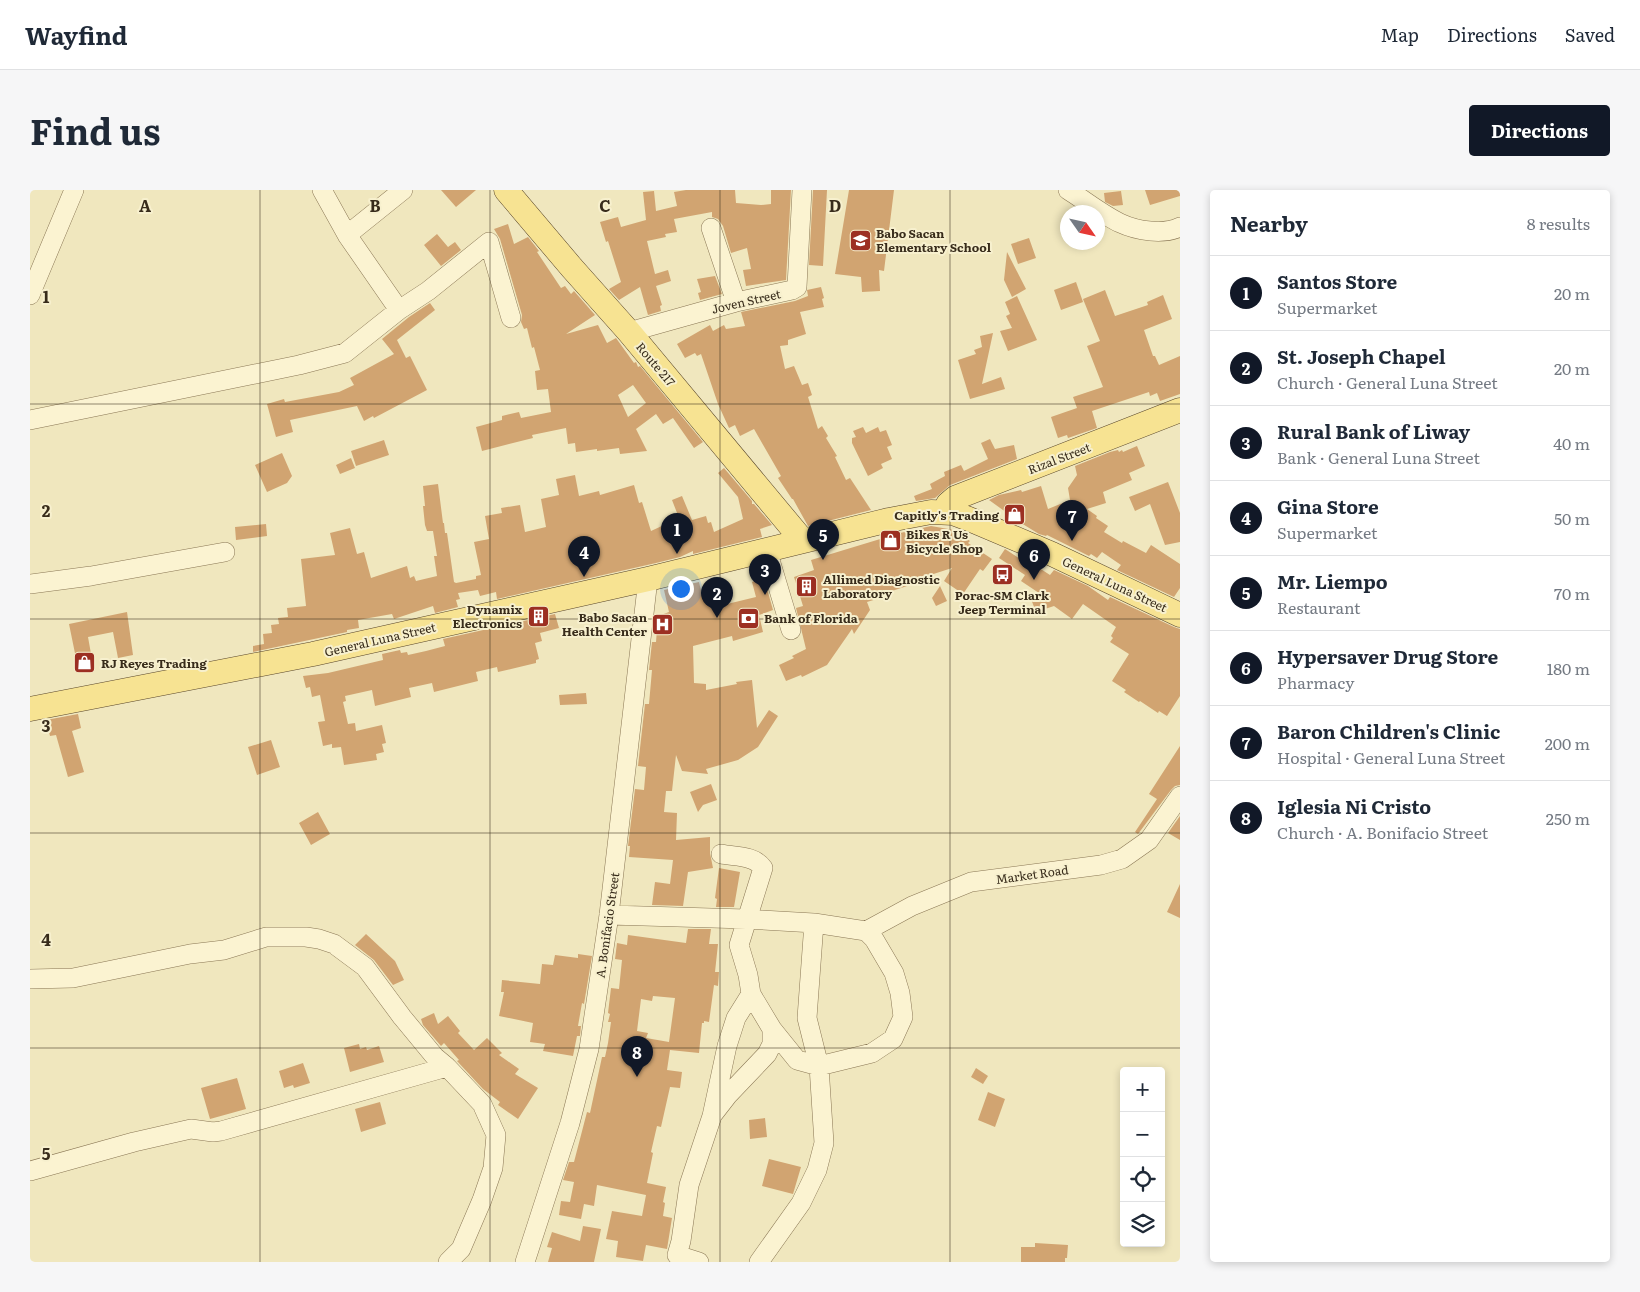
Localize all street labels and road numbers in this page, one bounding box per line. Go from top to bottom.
street label: Joven Street [710,284,783,318]
street label: Route 217 [632,338,680,390]
street label: Rizal Street [1025,438,1093,478]
street label: General Luna Street [1060,552,1171,616]
street label: General Luna Street [323,617,438,661]
street label: Market Road [995,860,1070,888]
street label: A. Bonifacio Street [591,871,623,979]

